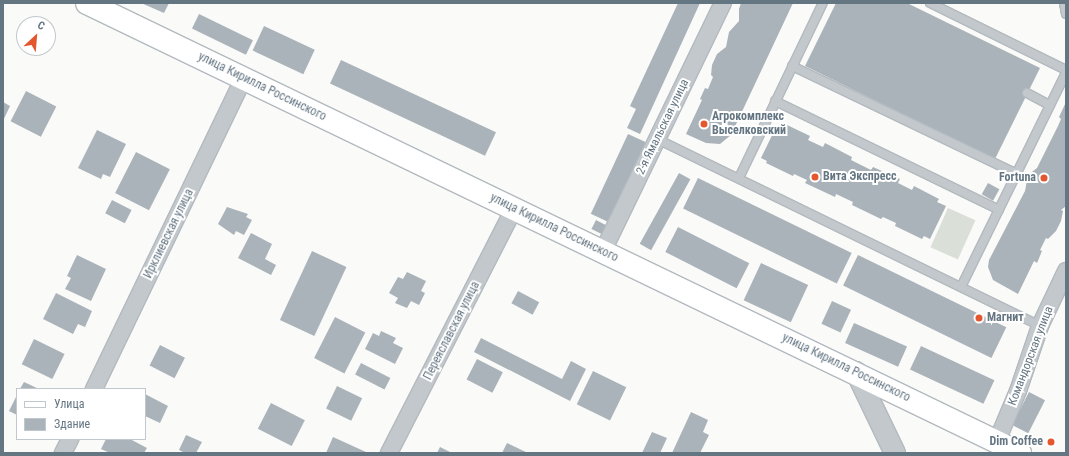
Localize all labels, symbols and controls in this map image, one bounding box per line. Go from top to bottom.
north arrow [16,16,56,56]
text: С [35,18,47,33]
street label: улица Кирилла Россинского [196,50,328,124]
street label: 2-я Ямальская улица [634,77,692,177]
place label: Агрокомплекс Выселковский [712,110,786,138]
marker: Агрокомплекс Выселковский [699,119,709,129]
place label: Вита Экспресс [823,170,896,184]
place label: Fortuna [999,171,1036,185]
marker: Вита Экспресс [810,172,820,182]
marker: Fortuna [1039,173,1049,183]
street label: Ирклиевская улица [141,187,197,281]
street label: улица Кирилла Россинского [488,191,620,265]
street label: Переяславская улица [421,279,483,383]
street label: Командорская улица [1005,304,1057,408]
place label: Магнит [987,311,1024,325]
marker: Магнит [974,313,984,323]
street label: улица Кирилла Россинского [780,331,912,405]
legend [16,388,146,440]
text: Улица [54,397,84,411]
text: Здание [54,417,90,431]
place label: Dim Coffee [990,435,1043,449]
marker: Dim Coffee [1046,437,1056,447]

